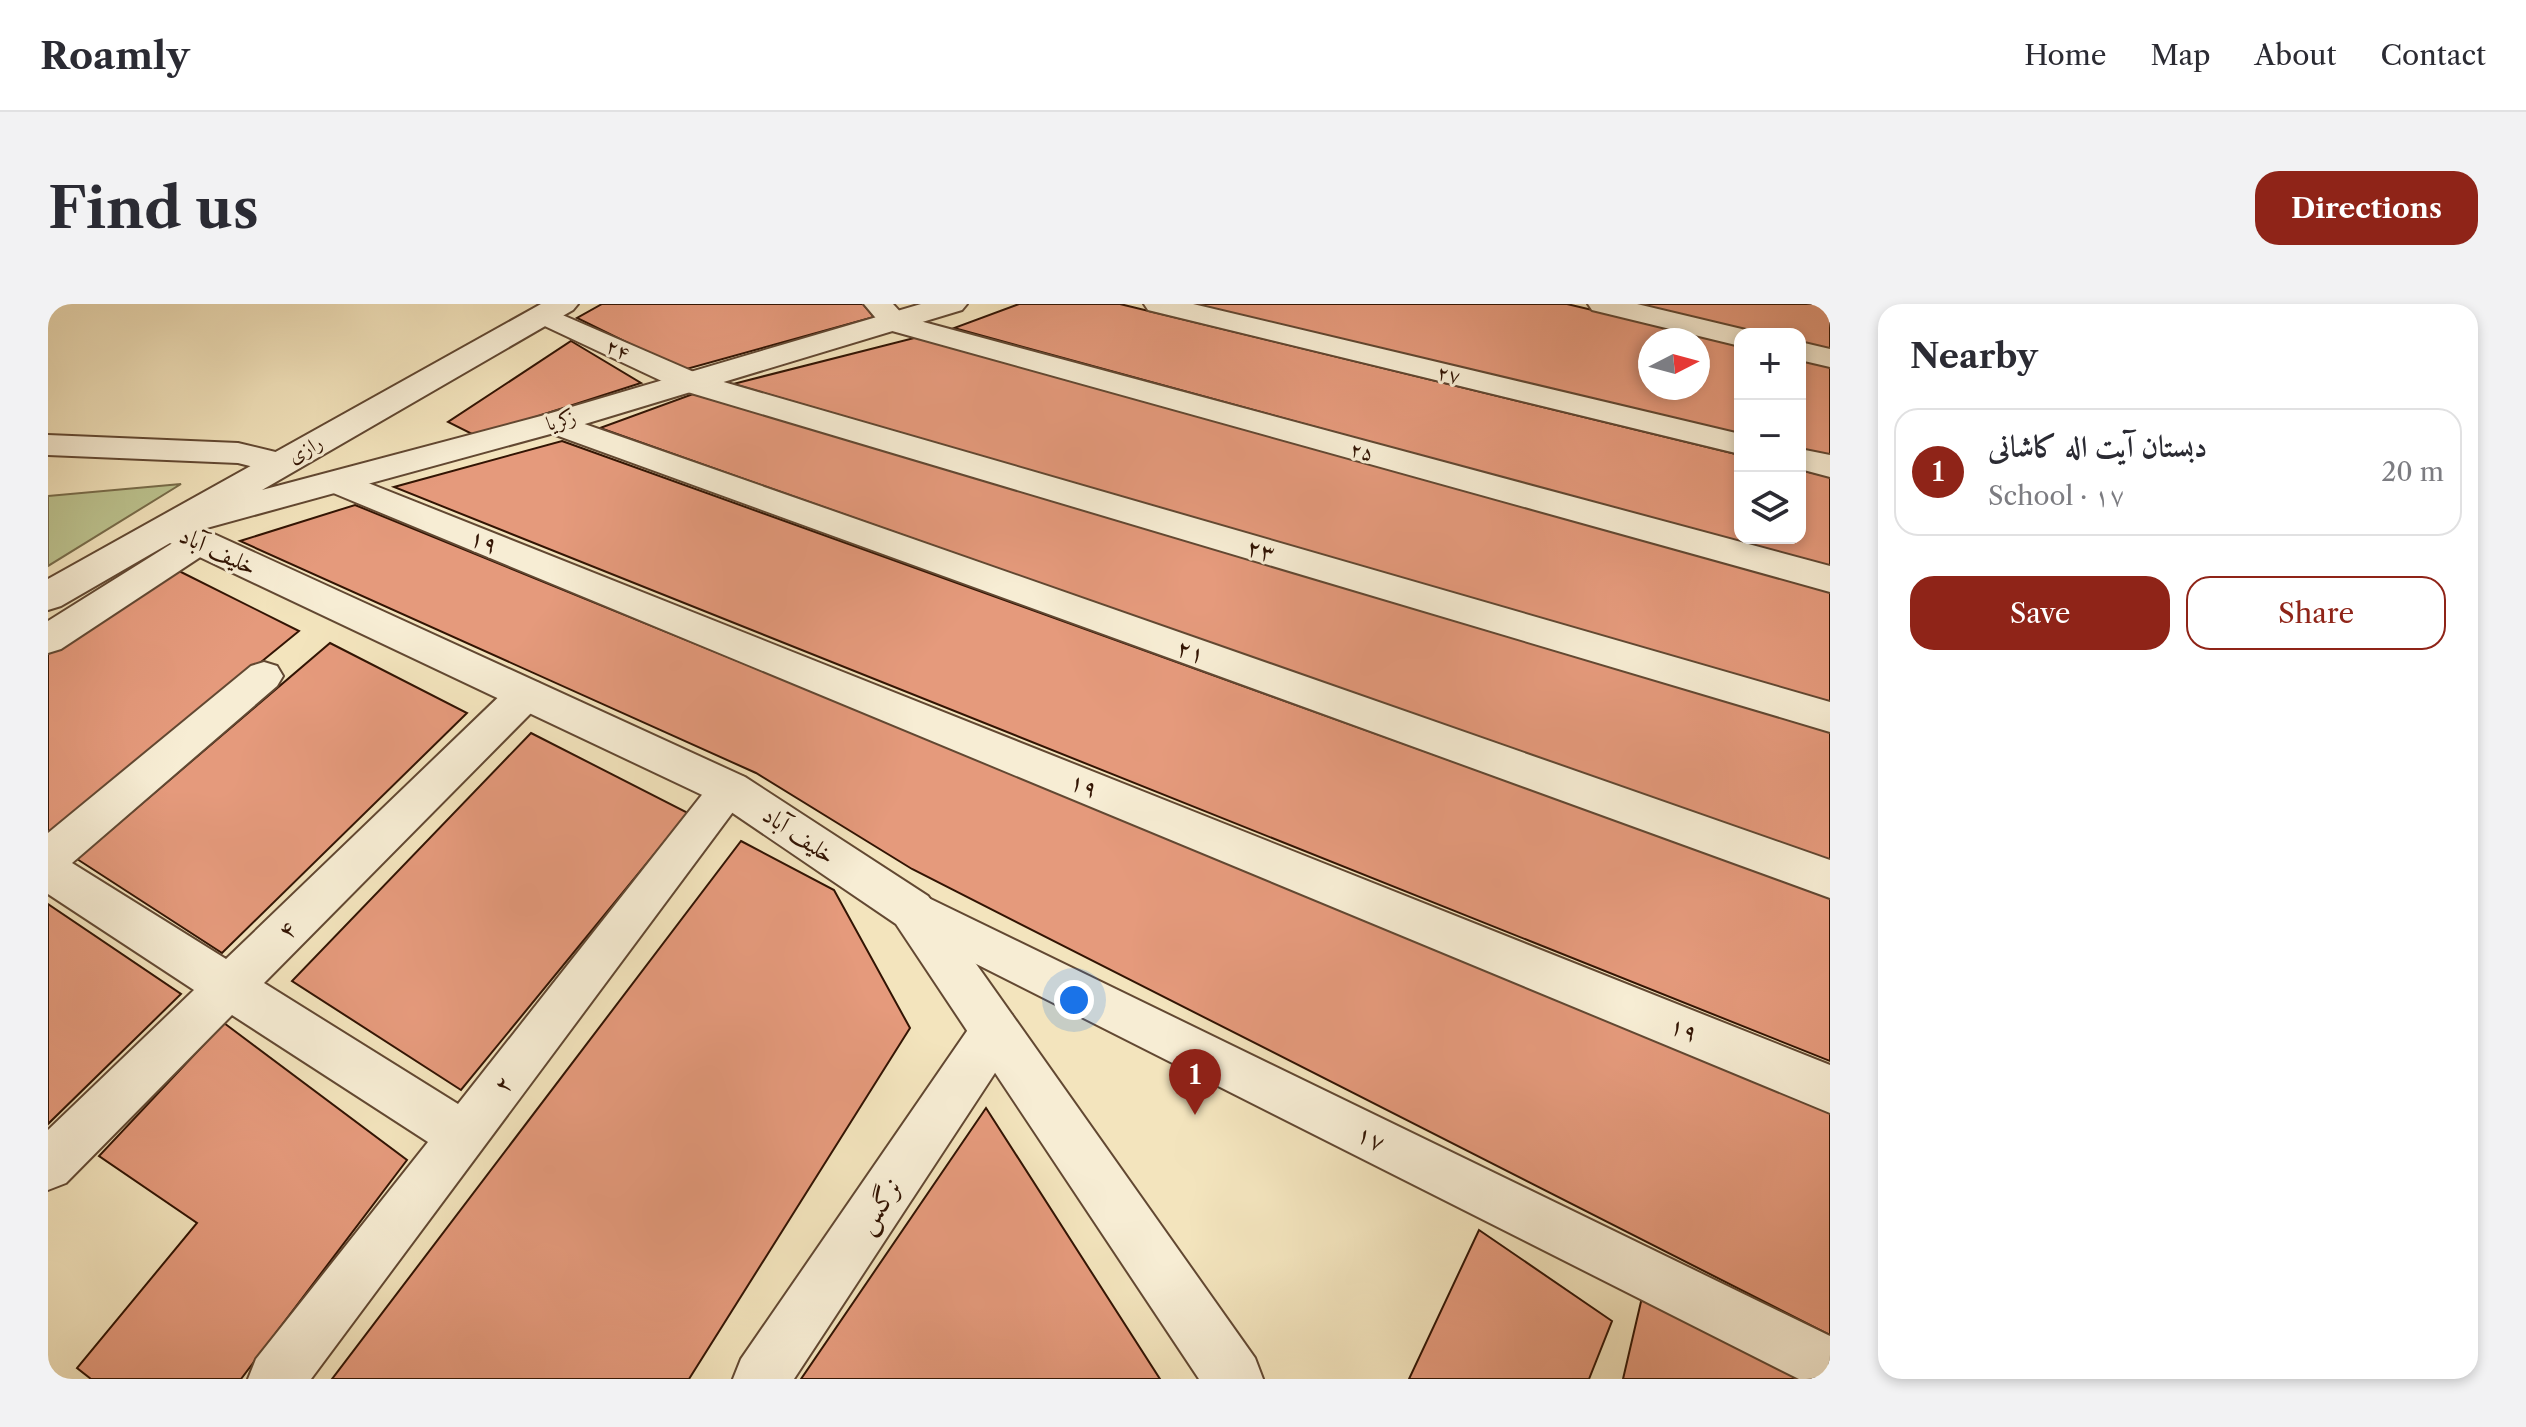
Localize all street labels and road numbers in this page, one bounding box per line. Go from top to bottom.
street label: ۲۴ [602,333,634,365]
street label: ۲۷ [1435,360,1463,388]
street label: زکریا [543,404,579,437]
street label: رازی [284,430,326,468]
street label: ۲۵ [1348,436,1376,466]
street label: خلیف آباد [175,520,261,581]
street label: ۱۹ [466,522,503,559]
street label: ۲۳ [1244,532,1279,567]
street label: ۲۱ [1173,632,1209,669]
street label: ۱۹ [1066,766,1103,803]
street label: خلیف آباد [757,800,841,869]
street label: ۴ [271,914,302,945]
street label: ۱۹ [1666,1010,1703,1047]
street label: ۲ [487,1069,518,1098]
street label: ۱۷ [1352,1118,1390,1157]
street label: نرگس [847,1171,910,1240]

